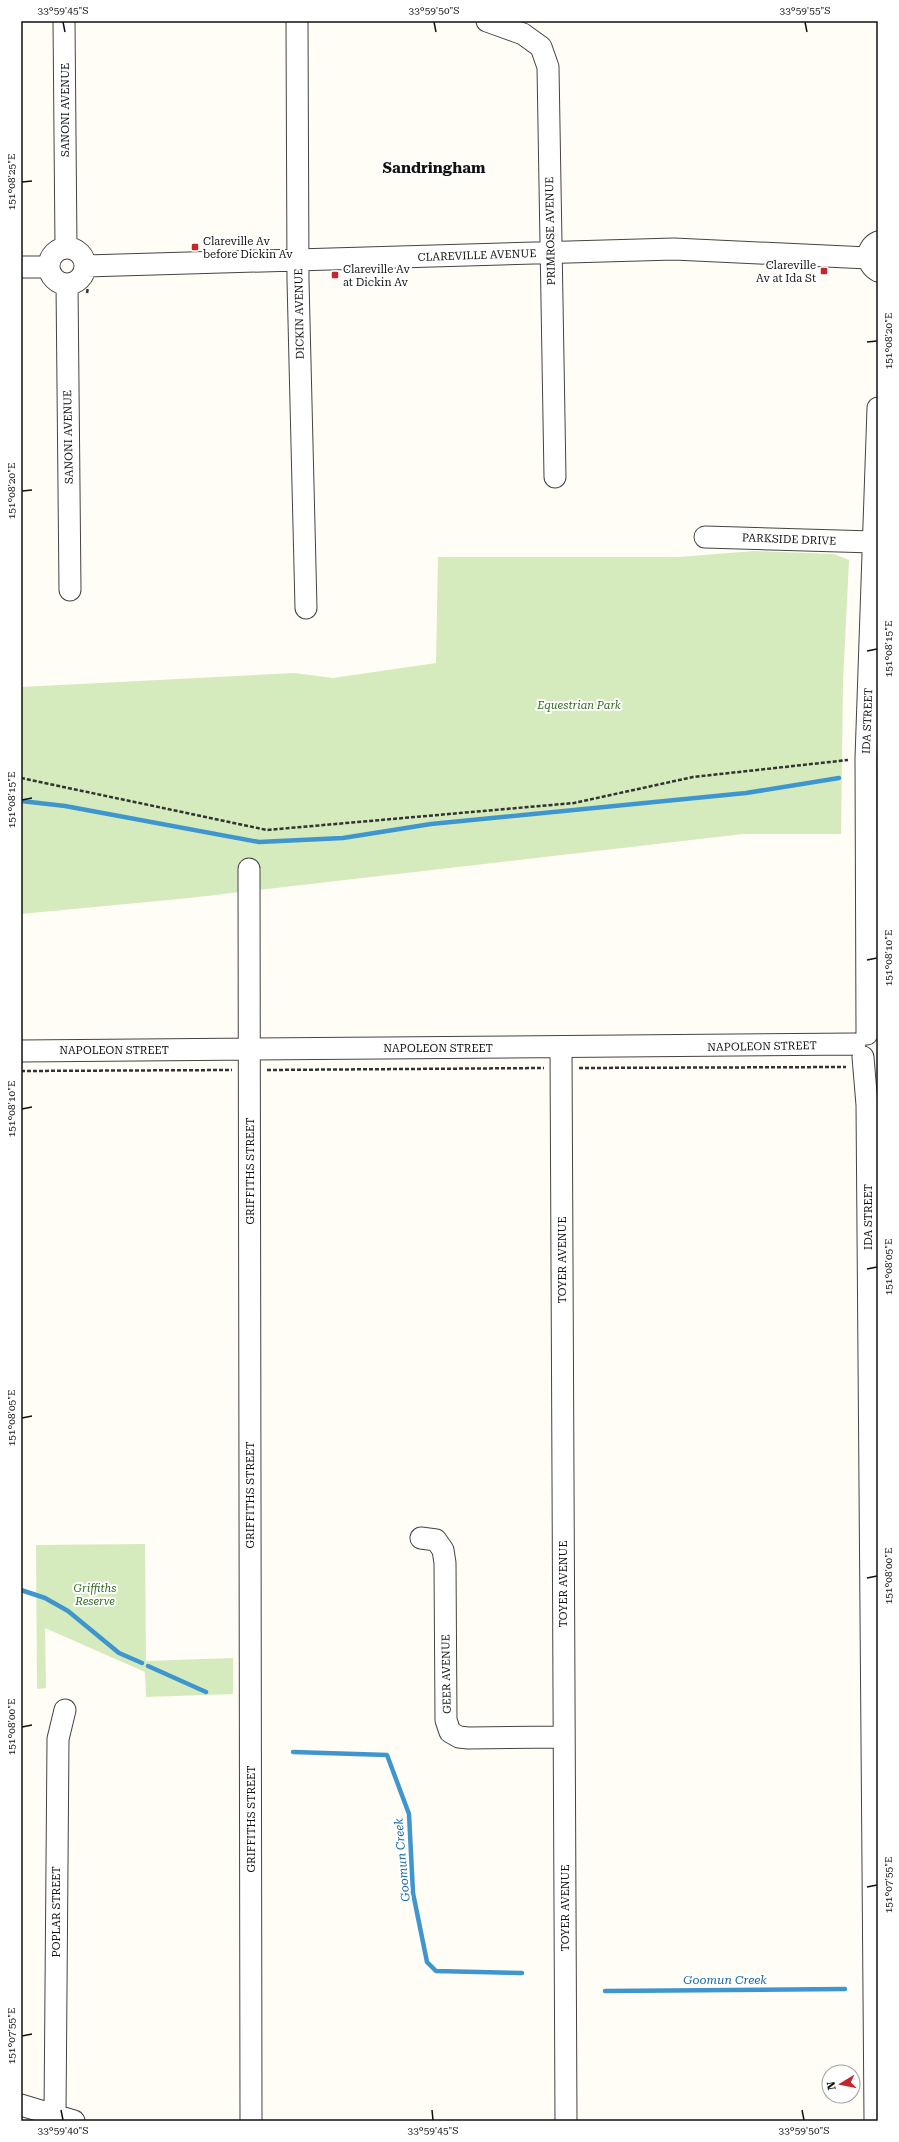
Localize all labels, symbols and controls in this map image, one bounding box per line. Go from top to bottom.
text: 33°59'45"S [38,5,88,16]
text: 33°59'50"S [409,5,459,16]
text: 33°59'55"S [780,5,830,16]
street label: SANONI AVENUE [59,63,72,157]
text: 151°08'25"E [6,154,17,210]
district label: Sandringham [383,159,486,177]
street label: PRIMROSE AVENUE [543,177,558,285]
place label: Clareville Av before Dickin Av [203,235,293,261]
marker: Clareville Av before Dickin Av [190,242,200,252]
street label: CLAREVILLE AVENUE [417,247,537,264]
place label: Clareville Av at Ida St [756,259,816,285]
place label: Clareville Av at Dickin Av [343,263,410,289]
marker: Clareville Av at Ida St [819,266,829,276]
street label: DICKIN AVENUE [292,269,307,359]
marker: Clareville Av at Dickin Av [330,270,340,280]
text: 151°08'20"E [883,313,894,369]
street label: SANONI AVENUE [61,390,76,484]
text: 151°08'20"E [6,463,17,519]
street label: PARKSIDE DRIVE [742,531,836,548]
text: 151°08'15"E [883,621,894,677]
street label: IDA STREET [860,688,875,754]
park label: Equestrian Park [536,699,621,712]
text: 151°08'15"E [6,772,17,828]
text: 151°08'10"E [883,930,894,986]
street label: NAPOLEON STREET [707,1039,817,1054]
street label: NAPOLEON STREET [383,1042,493,1055]
street label: NAPOLEON STREET [59,1044,169,1057]
text: 151°08'10"E [6,1081,17,1137]
street label: GRIFFITHS STREET [244,1118,257,1224]
street label: IDA STREET [862,1184,875,1250]
street label: TOYER AVENUE [556,1217,569,1303]
text: 151°08'05"E [883,1239,894,1295]
text: 151°08'05"E [6,1390,17,1446]
street label: GRIFFITHS STREET [244,1442,257,1548]
street label: TOYER AVENUE [557,1541,570,1627]
text: 151°08'00"E [883,1548,894,1604]
park label: Griffiths Reserve [74,1582,116,1608]
street label: GEER AVENUE [439,1634,454,1714]
text: 151°08'00"E [6,1699,17,1755]
street label: GRIFFITHS STREET [245,1766,258,1872]
water label: Goomun Creek [391,1817,413,1902]
text: 151°07'55"E [883,1857,894,1913]
street label: TOYER AVENUE [559,1865,572,1951]
street label: POPLAR STREET [50,1866,63,1958]
water label: Goomun Creek [683,1973,767,1987]
text: 151°07'55"E [6,2008,17,2064]
north arrow [821,2064,861,2104]
text: N [824,2080,839,2091]
text: 33°59'40"S [38,2125,88,2136]
text: 33°59'45"S [408,2125,458,2136]
text: 33°59'50"S [779,2125,829,2136]

